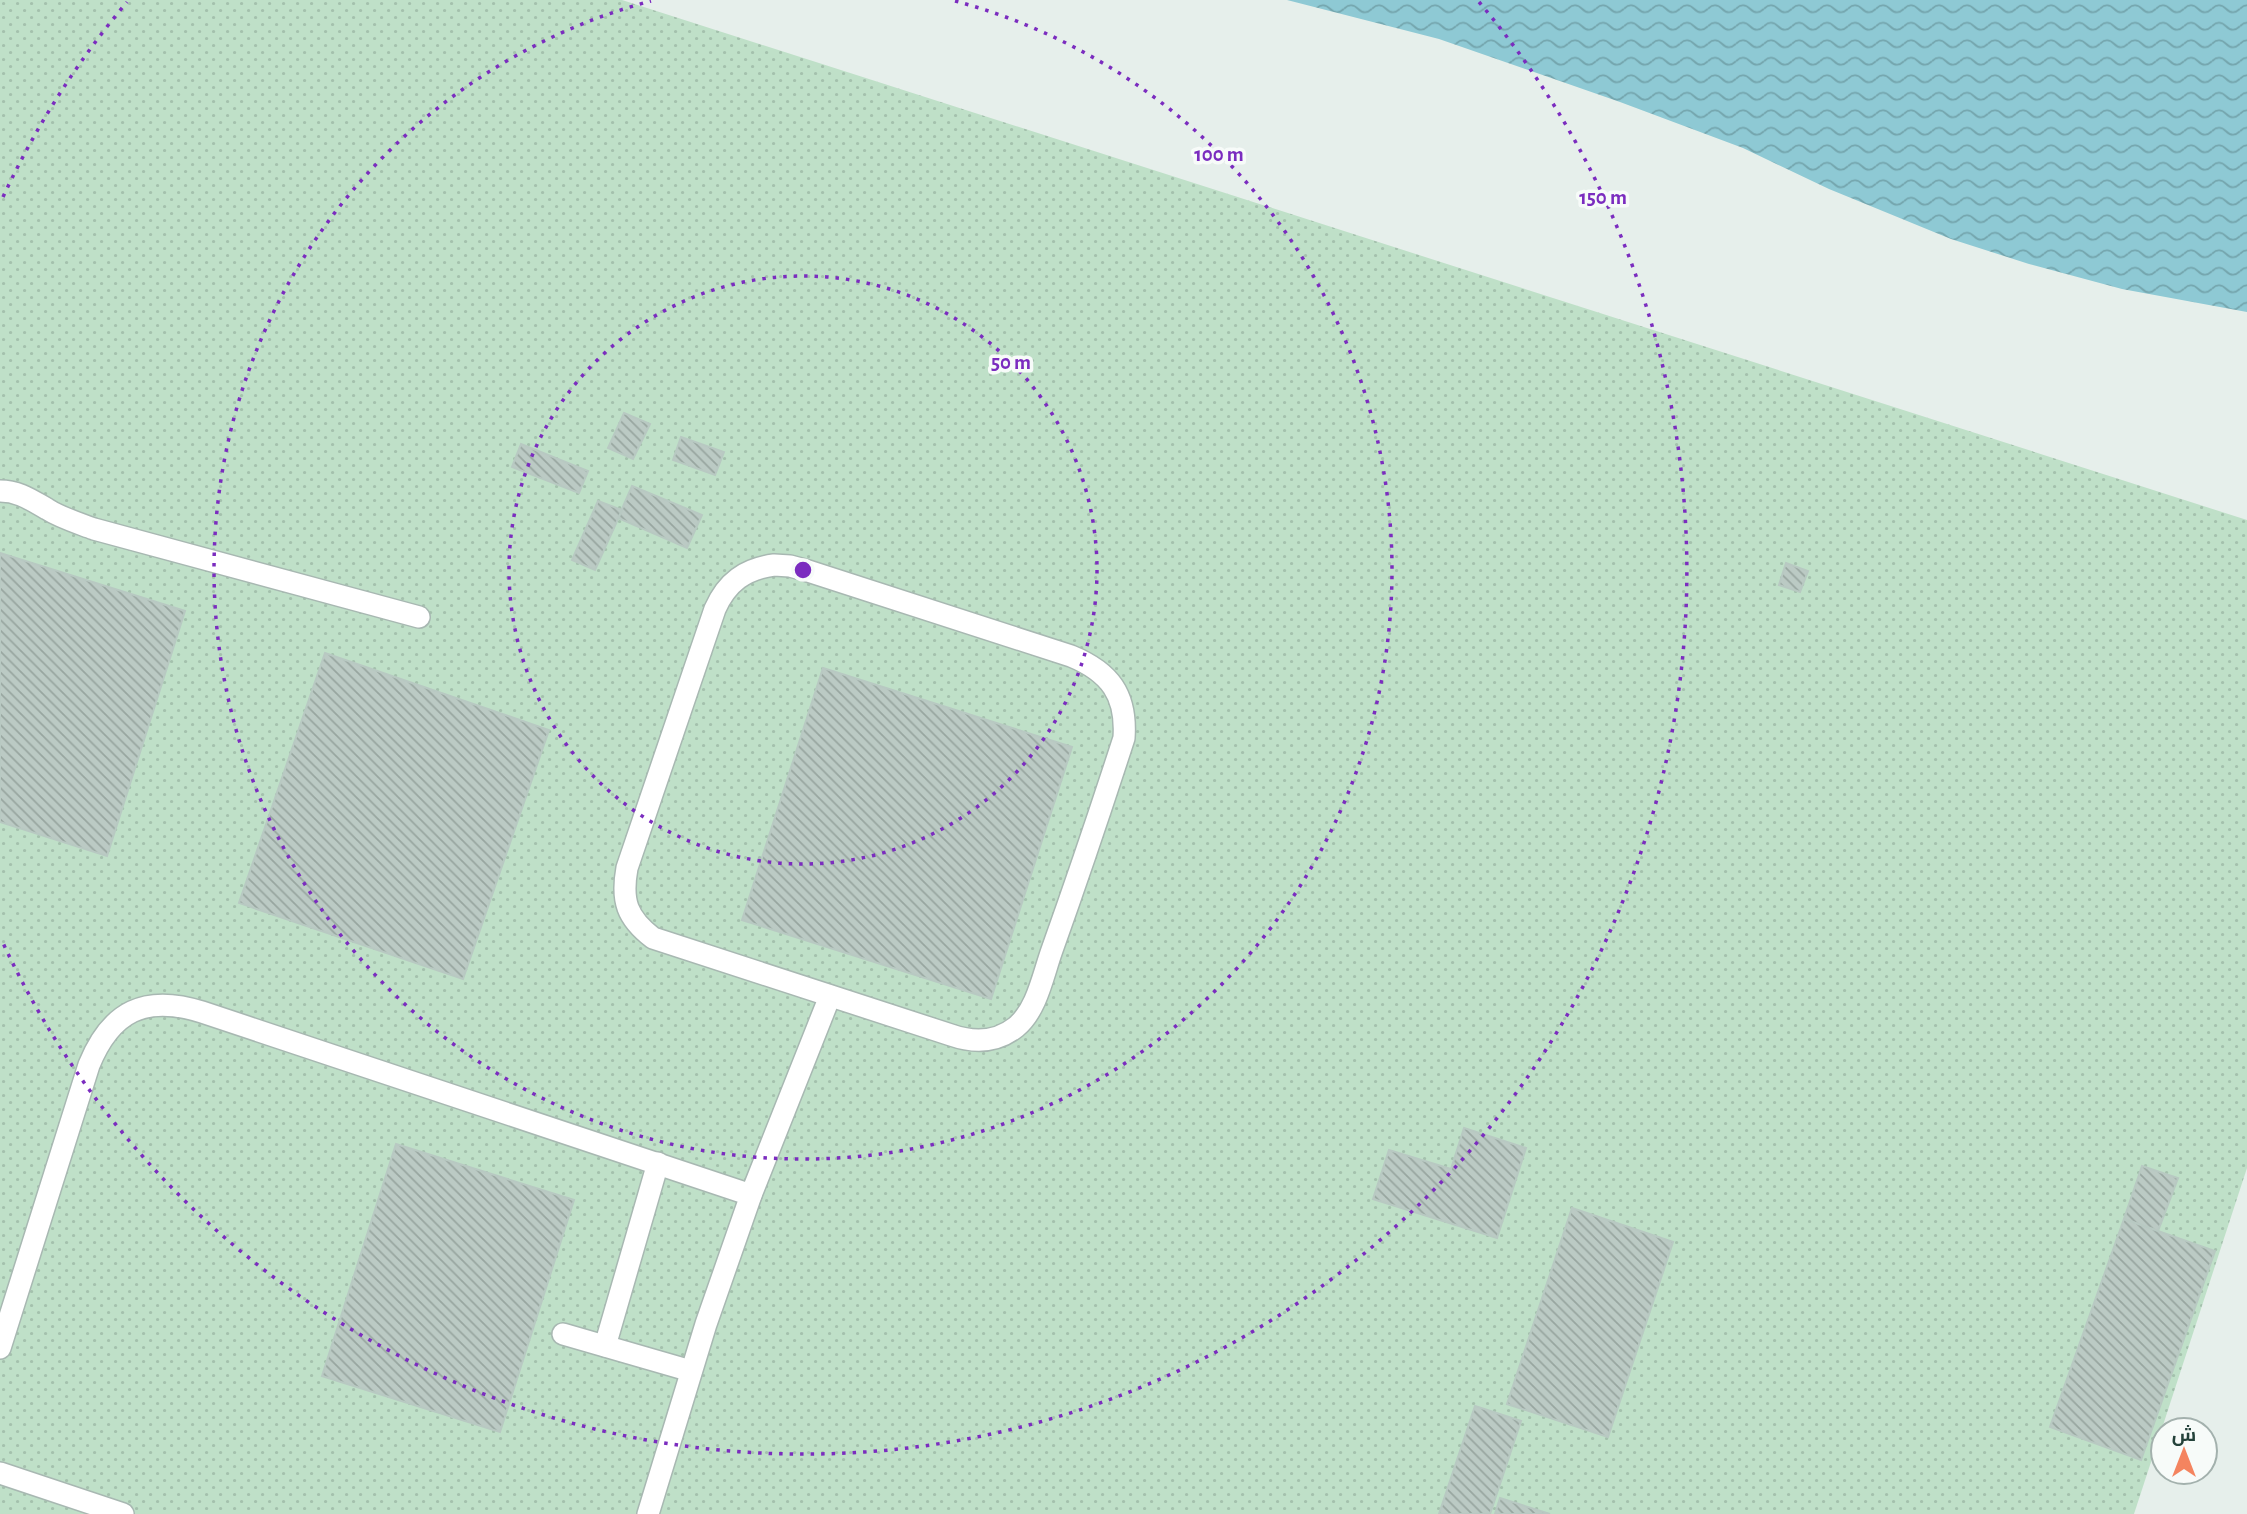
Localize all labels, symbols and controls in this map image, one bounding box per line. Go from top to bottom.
text: 100 m [1194,144,1244,165]
text: 150 m [1579,187,1627,208]
text: 50 m [991,352,1031,373]
centre of rings [791,558,815,582]
north arrow [2149,1416,2219,1486]
text: ش [2172,1425,2196,1446]

